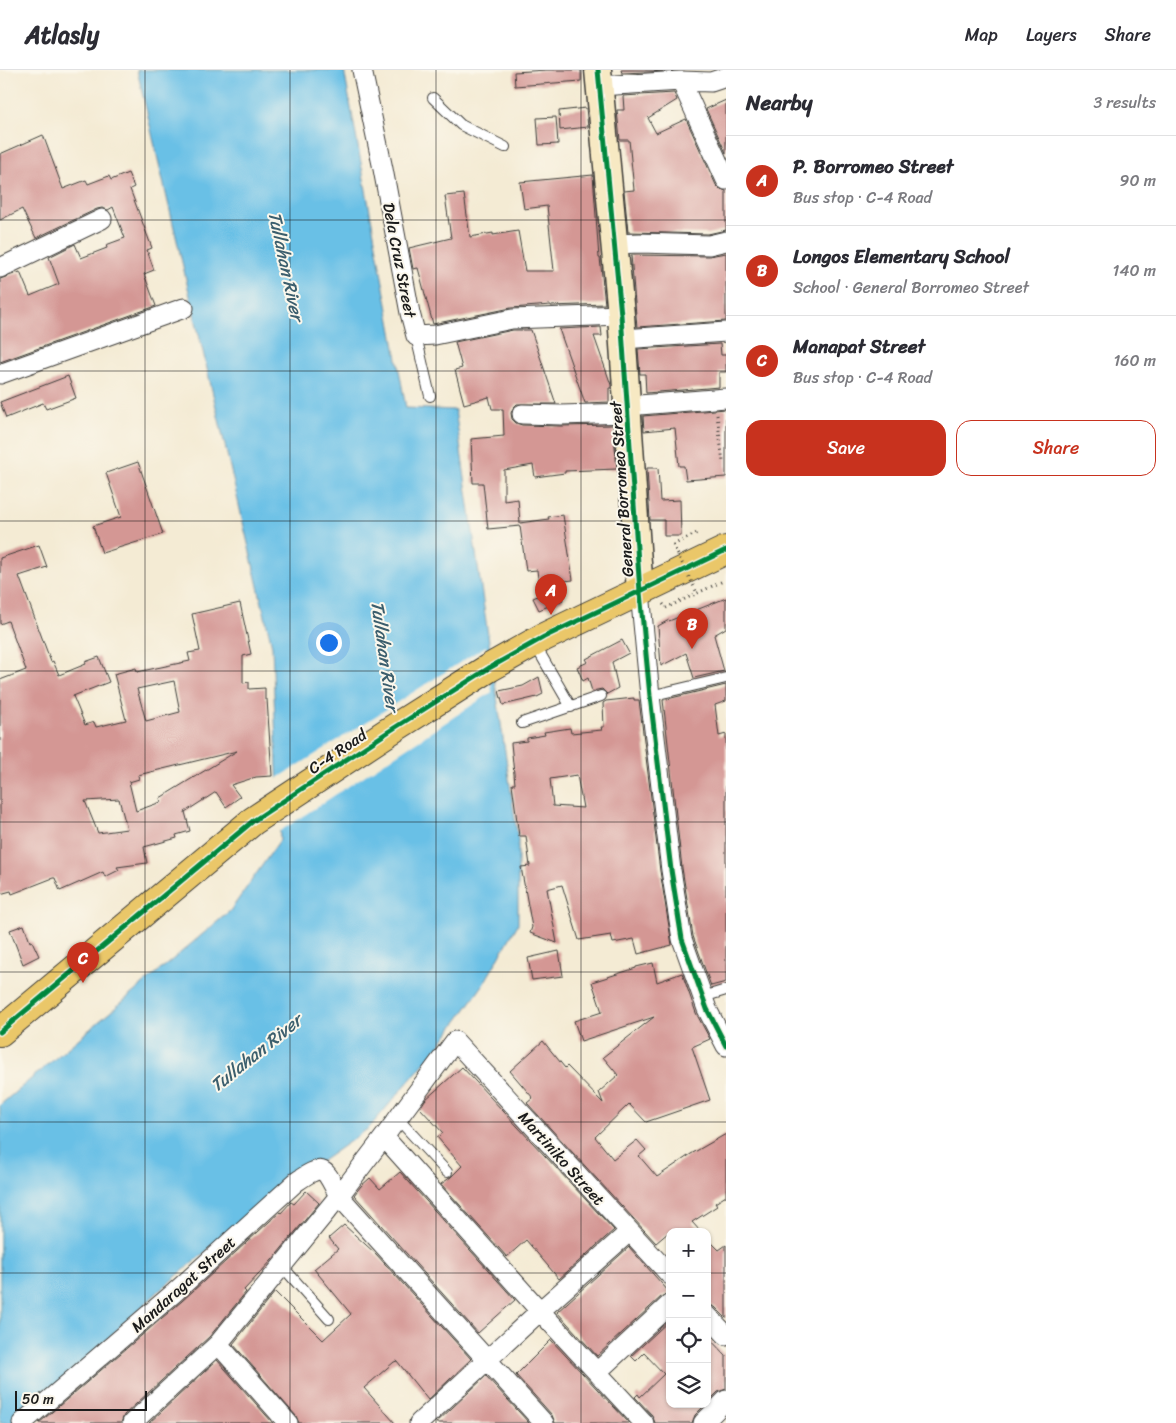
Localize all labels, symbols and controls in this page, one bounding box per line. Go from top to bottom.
text: Atlasly [25,14,99,56]
text: Map [965,19,998,51]
text: Layers [1026,19,1077,51]
text: Share [1105,19,1151,51]
text: Nearby [746,84,812,122]
text: 3 results [1093,88,1156,117]
text: P. Borromeo Street [793,150,953,183]
text: A [757,166,767,195]
text: 90 m [1120,166,1156,195]
text: Bus stop · C-4 Road [793,183,932,212]
street label: Dela Cruz Street [374,200,425,321]
water label: Tullahan River [259,208,314,327]
text: Longos Elementary School [793,240,1010,273]
text: B [757,256,767,285]
text: 140 m [1113,256,1156,285]
text: School · General Borromeo Street [793,273,1029,302]
text: Manapat Street [793,330,925,363]
text: C [757,346,767,375]
text: 160 m [1113,346,1156,375]
text: Bus stop · C-4 Road [793,363,932,392]
street label: General Borromeo Street [601,400,642,578]
button: Save [746,420,946,476]
button: Share [956,420,1156,476]
pin: A [535,574,567,615]
water label: Tullahan River [361,599,409,717]
pin: B [676,608,708,649]
your location [316,630,342,656]
street label: C-4 Road [302,720,374,782]
pin: C [67,942,99,983]
water label: Tullahan River [203,1003,312,1100]
street label: Martiniko Street [511,1104,612,1212]
map controls [666,1228,711,1408]
button: + [666,1228,711,1273]
street label: Mandaragat Street [124,1229,243,1340]
button: − [666,1273,711,1318]
button: locate [666,1318,711,1363]
button: layers [666,1363,711,1408]
text: 50 m [22,1387,54,1412]
scale bar [15,1388,148,1411]

